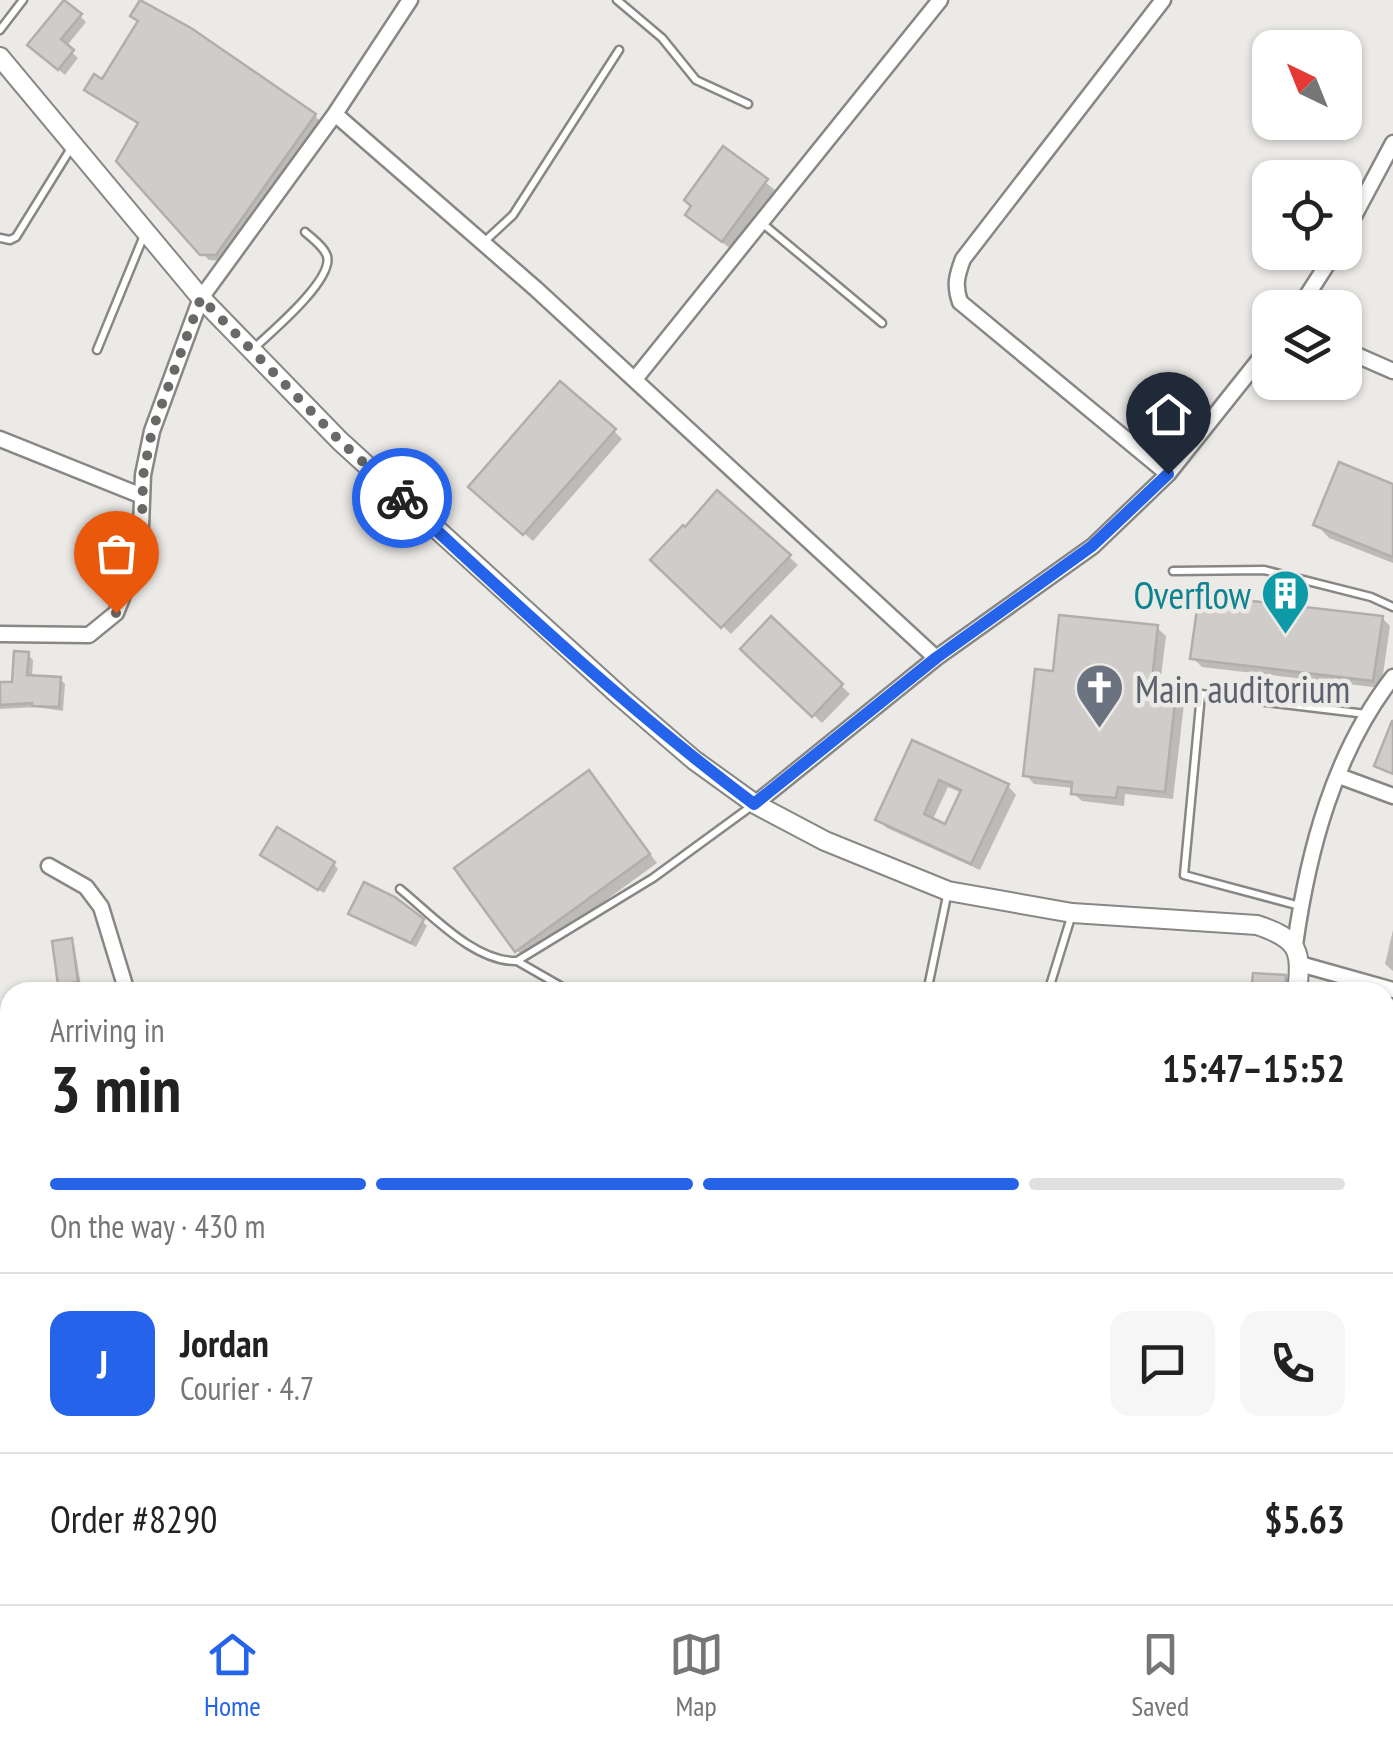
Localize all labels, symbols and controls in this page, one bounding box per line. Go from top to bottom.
north arrow [1252,30,1362,140]
map controls [1252,30,1362,400]
button: locate [1252,160,1362,270]
button: layers [1252,290,1362,400]
pin [1126,372,1211,475]
icon: home [1141,387,1196,442]
courier [352,448,452,548]
icon: bike [375,471,430,526]
pin [74,511,159,614]
icon: bag [89,526,144,581]
building icon: Overflow [1260,568,1312,636]
place label: Overflow [1133,570,1252,619]
church icon: Main auditorium [1074,662,1126,730]
place label: Main auditorium [1135,664,1350,713]
text: Arriving in [50,1009,165,1051]
text: 15:47–15:52 [1162,1043,1345,1092]
text: 3 min [50,1046,181,1130]
text: On the way · 430 m [50,1205,265,1247]
button: chat [1110,1311,1215,1416]
button: phone [1240,1311,1345,1416]
text: Jordan [180,1318,269,1367]
text: J [97,1339,108,1388]
text: Courier · 4.7 [180,1367,314,1409]
text: Order #8290 [50,1494,217,1543]
text: $5.63 [1264,1494,1345,1543]
tab: Home [204,1627,261,1724]
tab: Map [669,1627,724,1724]
tab: Saved [1131,1627,1189,1724]

